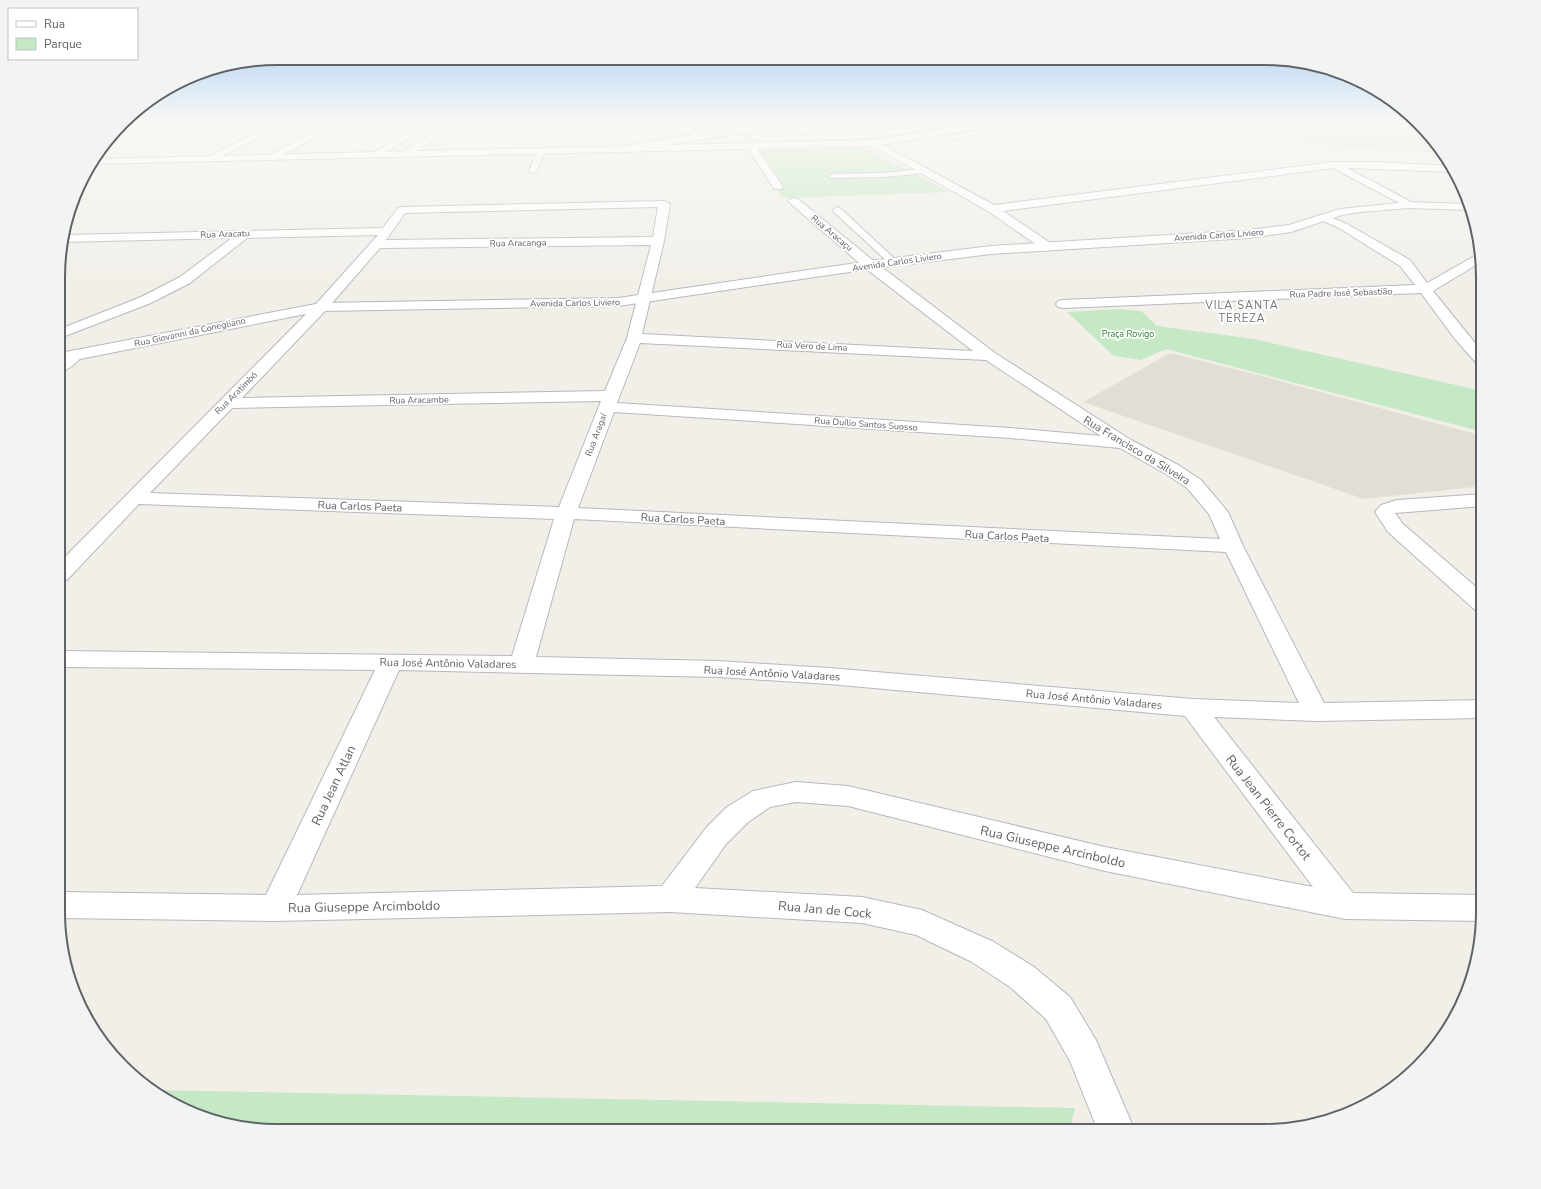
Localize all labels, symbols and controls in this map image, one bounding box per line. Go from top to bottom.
legend [8,8,138,60]
text: Rua [44,16,65,32]
text: Parque [44,36,82,52]
street label: Rua Aracaçu [809,212,855,254]
street label: Avenida Carlos Liviero [1174,226,1264,244]
street label: Rua Aracatu [200,227,250,241]
street label: Rua Aracanga [490,237,547,249]
street label: Avenida Carlos Liviero [852,250,942,274]
street label: Rua Padre José Sebastião [1289,285,1393,301]
street label: Avenida Carlos Liviero [530,296,620,310]
district label: VILA SANTA TEREZA [1204,298,1279,326]
street label: Rua Giovanni da Conegliano [133,314,247,350]
park label: Praça Rovigo [1102,328,1154,340]
street label: Rua Vero de Lima [776,338,848,354]
street label: Rua Aratimbó [212,369,260,417]
street label: Rua Aracambe [389,393,449,407]
street label: Rua Aragaí [582,411,610,458]
street label: Rua Francisco da Silveira [1081,413,1193,488]
street label: Rua Duílio Santos Suosso [814,414,918,434]
street label: Rua Carlos Paeta [317,498,403,515]
street label: Rua Carlos Paeta [640,510,726,529]
street label: Rua Carlos Paeta [964,527,1050,546]
street label: Rua José Antônio Valadares [379,655,517,672]
street label: Rua José Antônio Valadares [703,662,841,685]
street label: Rua José Antônio Valadares [1025,686,1163,713]
street label: Rua Jean Atlan [307,742,360,829]
street label: Rua Jean Pierre Cortot [1221,751,1315,864]
street label: Rua Giuseppe Arcinboldo [978,822,1127,872]
street label: Rua Giuseppe Arcimboldo [288,897,440,917]
street label: Rua Jan de Cock [777,897,873,923]

